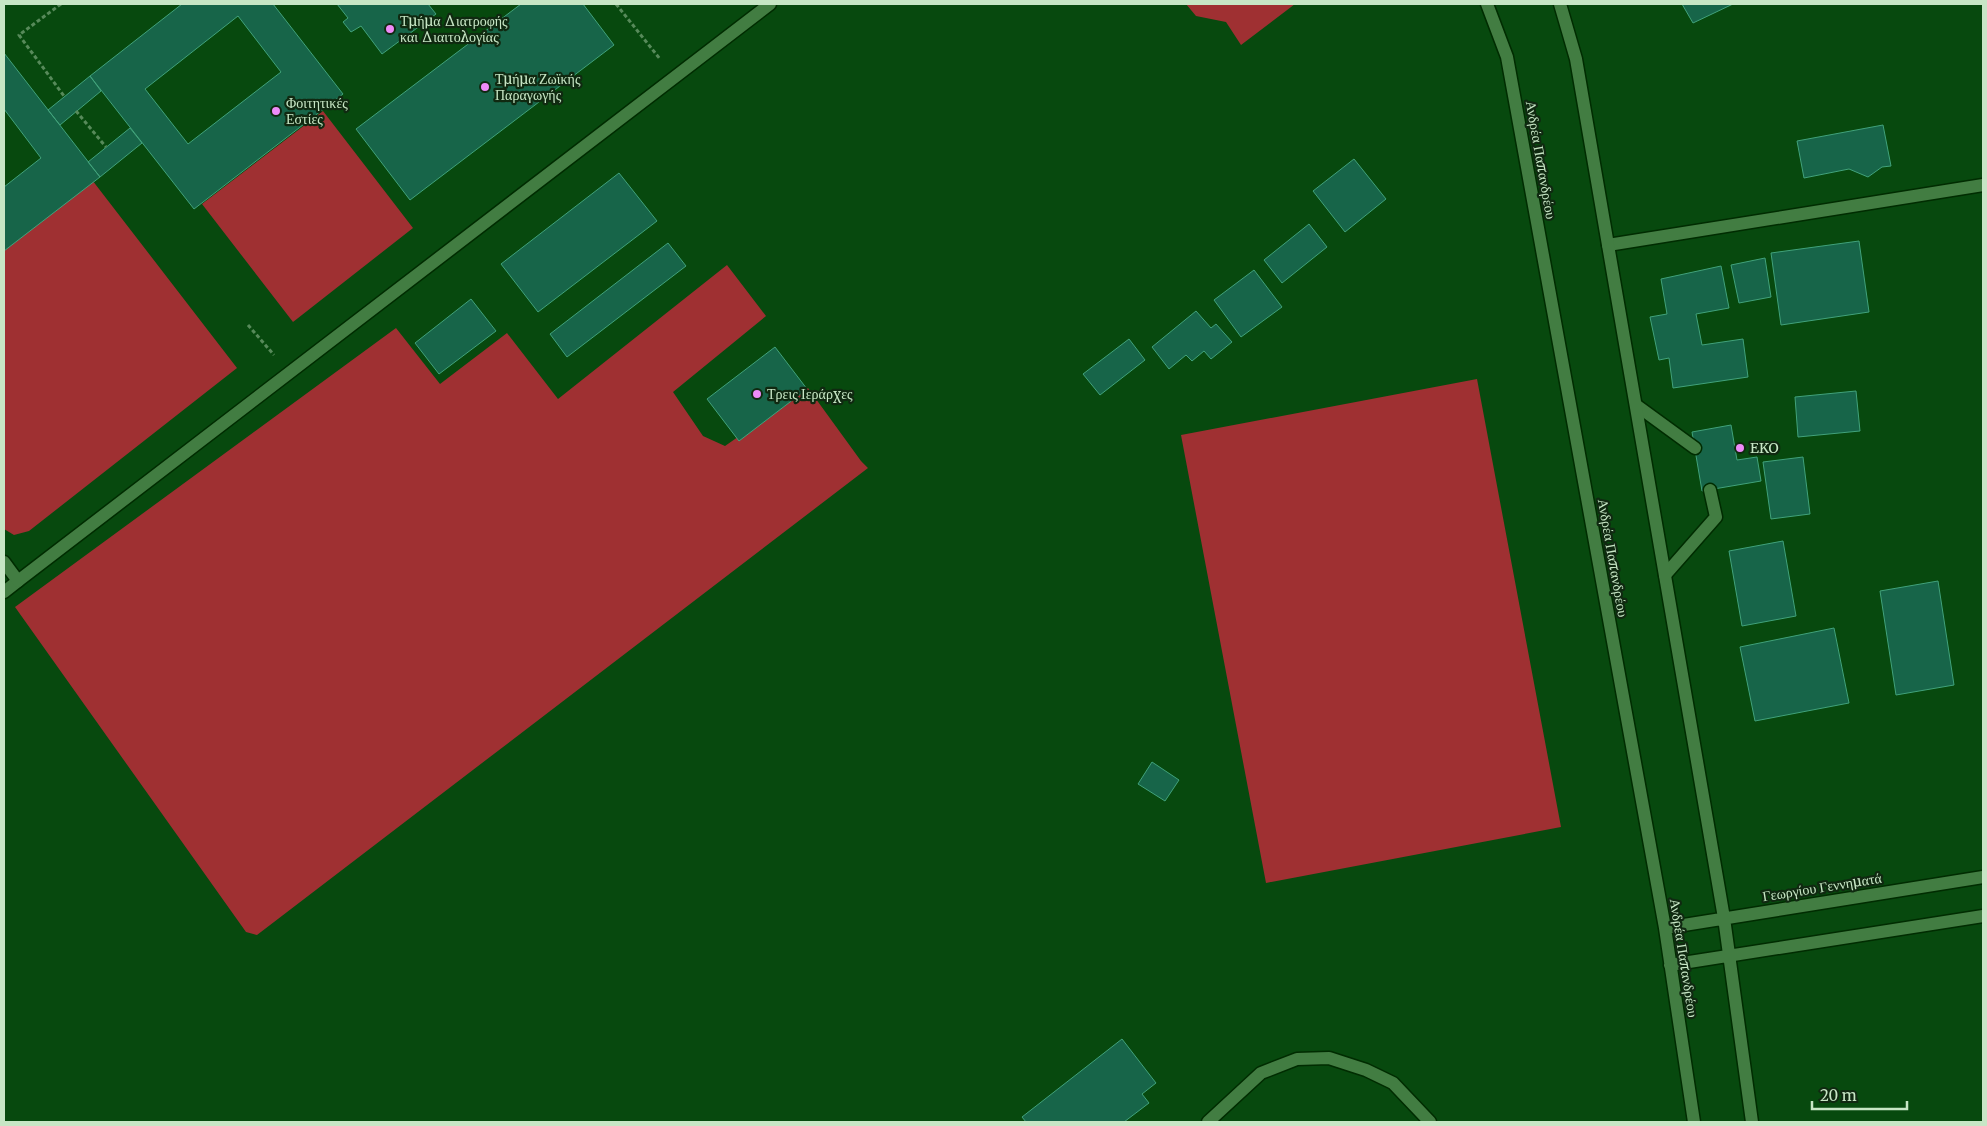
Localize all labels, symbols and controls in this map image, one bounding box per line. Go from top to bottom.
place label: Τμήμα Διατροφής και Διαιτολογίας [400,12,508,46]
marker: Τμήμα Διατροφής και Διαιτολογίας [384,23,396,35]
place label: Τμήμα Ζωϊκής Παραγωγής [495,70,581,104]
marker: Τμήμα Ζωϊκής Παραγωγής [479,81,491,93]
place label: Φοιτητικές Εστίες [286,94,348,128]
street label: Ανδρέα Παπανδρέου [1522,99,1560,221]
marker: Φοιτητικές Εστίες [270,105,282,117]
place label: Τρεις Ιεράρχες [767,385,853,403]
marker: Τρεις Ιεράρχες [751,388,763,400]
place label: EKO [1750,439,1779,457]
marker: EKO [1734,442,1746,454]
street label: Ανδρέα Παπανδρέου [1594,497,1632,619]
street label: Γεωργίου Γεννηματά [1761,869,1884,905]
street label: Ανδρέα Παπανδρέου [1666,897,1702,1019]
scale bar [1812,1078,1907,1110]
text: 20 m [1820,1086,1857,1105]

